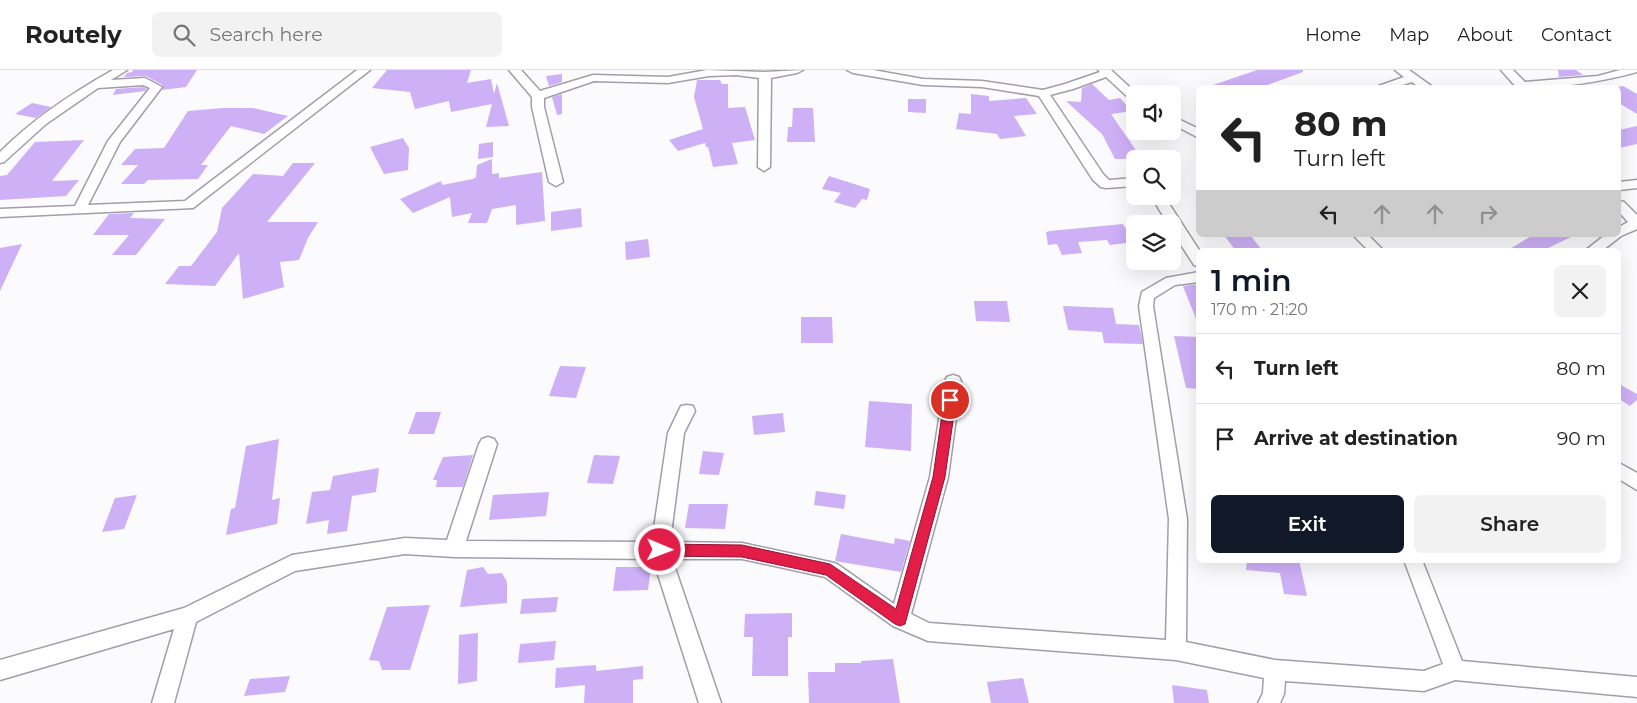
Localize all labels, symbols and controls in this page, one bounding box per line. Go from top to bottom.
search box [152,12,502,57]
text: Routely [25,20,122,49]
icon: search [170,21,198,49]
text: Search here [210,23,323,46]
text: Home [1305,24,1361,46]
text: Map [1389,24,1429,46]
text: About [1457,24,1513,46]
text: Contact [1541,24,1612,46]
map controls [1126,85,1181,270]
button: sound [1126,85,1181,140]
text: 80 m [1294,102,1388,145]
icon: left [1211,105,1276,170]
text: Turn left [1294,145,1386,172]
button: search [1126,150,1181,205]
icon: left [1315,200,1343,228]
icon: ahead [1368,200,1396,228]
icon: ahead [1421,200,1449,228]
icon: right [1474,200,1502,228]
button: layers [1126,215,1181,270]
text: 1 min [1211,262,1292,299]
button: close [1554,265,1606,317]
text: 170 m · 21:20 [1211,300,1308,319]
icon: left [1211,355,1239,383]
text: Turn left [1254,357,1339,380]
text: 80 m [1556,357,1606,380]
pin [929,379,971,421]
icon: arrive [936,386,964,414]
icon: arrive [1211,425,1239,453]
text: Arrive at destination [1254,427,1458,450]
text: 90 m [1557,427,1606,450]
button: Exit [1211,495,1404,553]
button: Share [1414,495,1606,553]
position arrow [633,523,685,575]

